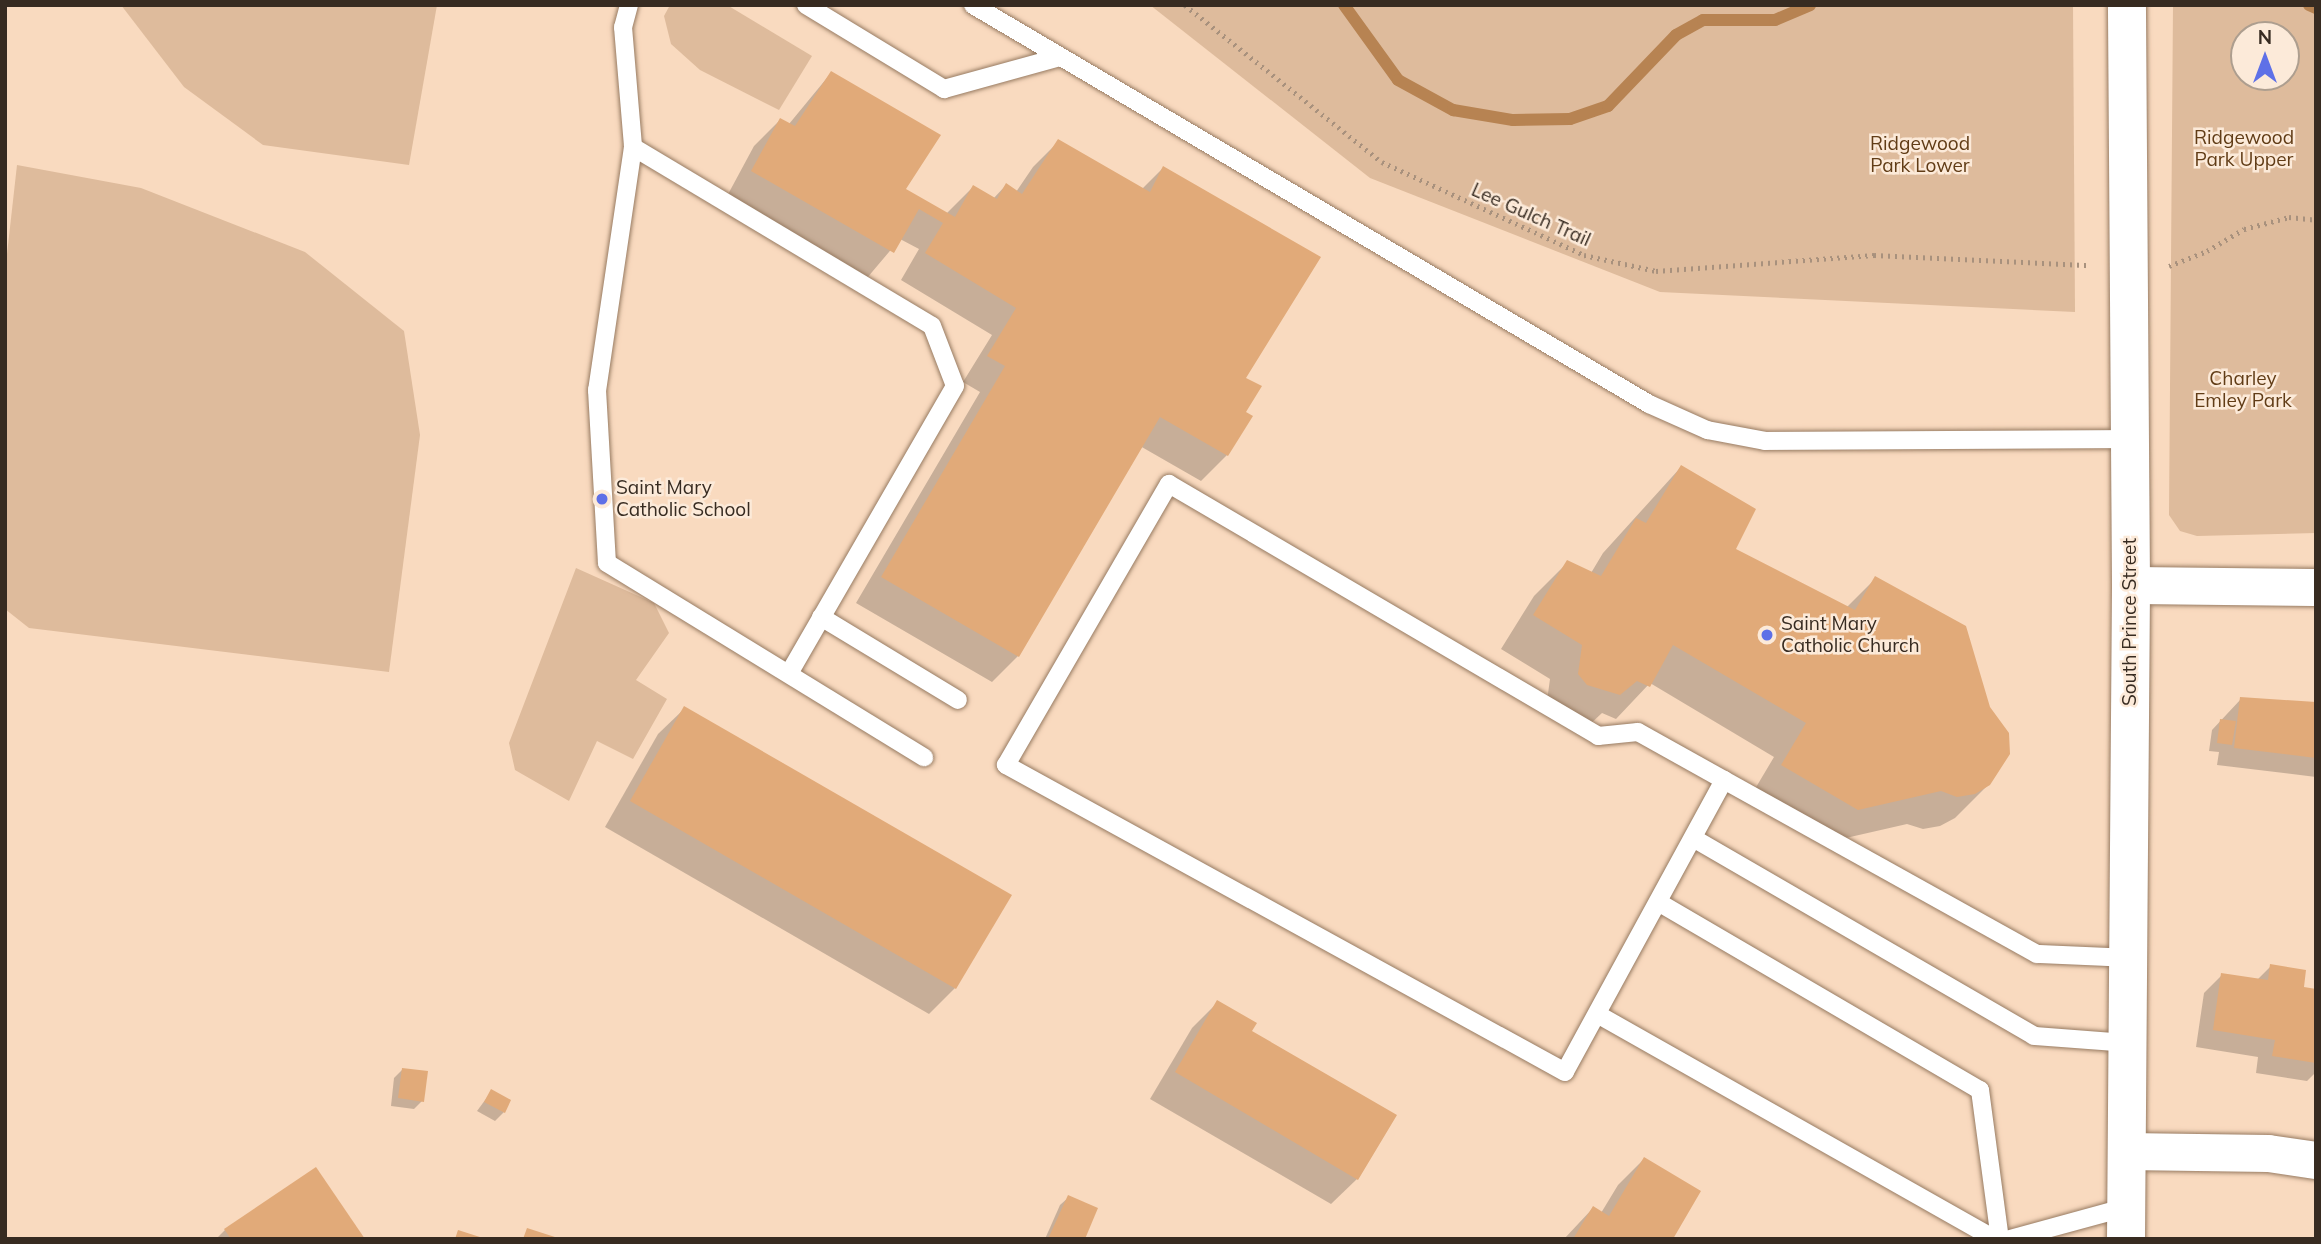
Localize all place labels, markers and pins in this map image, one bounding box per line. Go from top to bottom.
place label: Saint Mary Catholic School [616,477,751,521]
marker: Saint Mary Catholic School [594,491,610,507]
place label: Saint Mary Catholic Church [1781,613,1920,657]
marker: Saint Mary Catholic Church [1759,627,1775,643]

